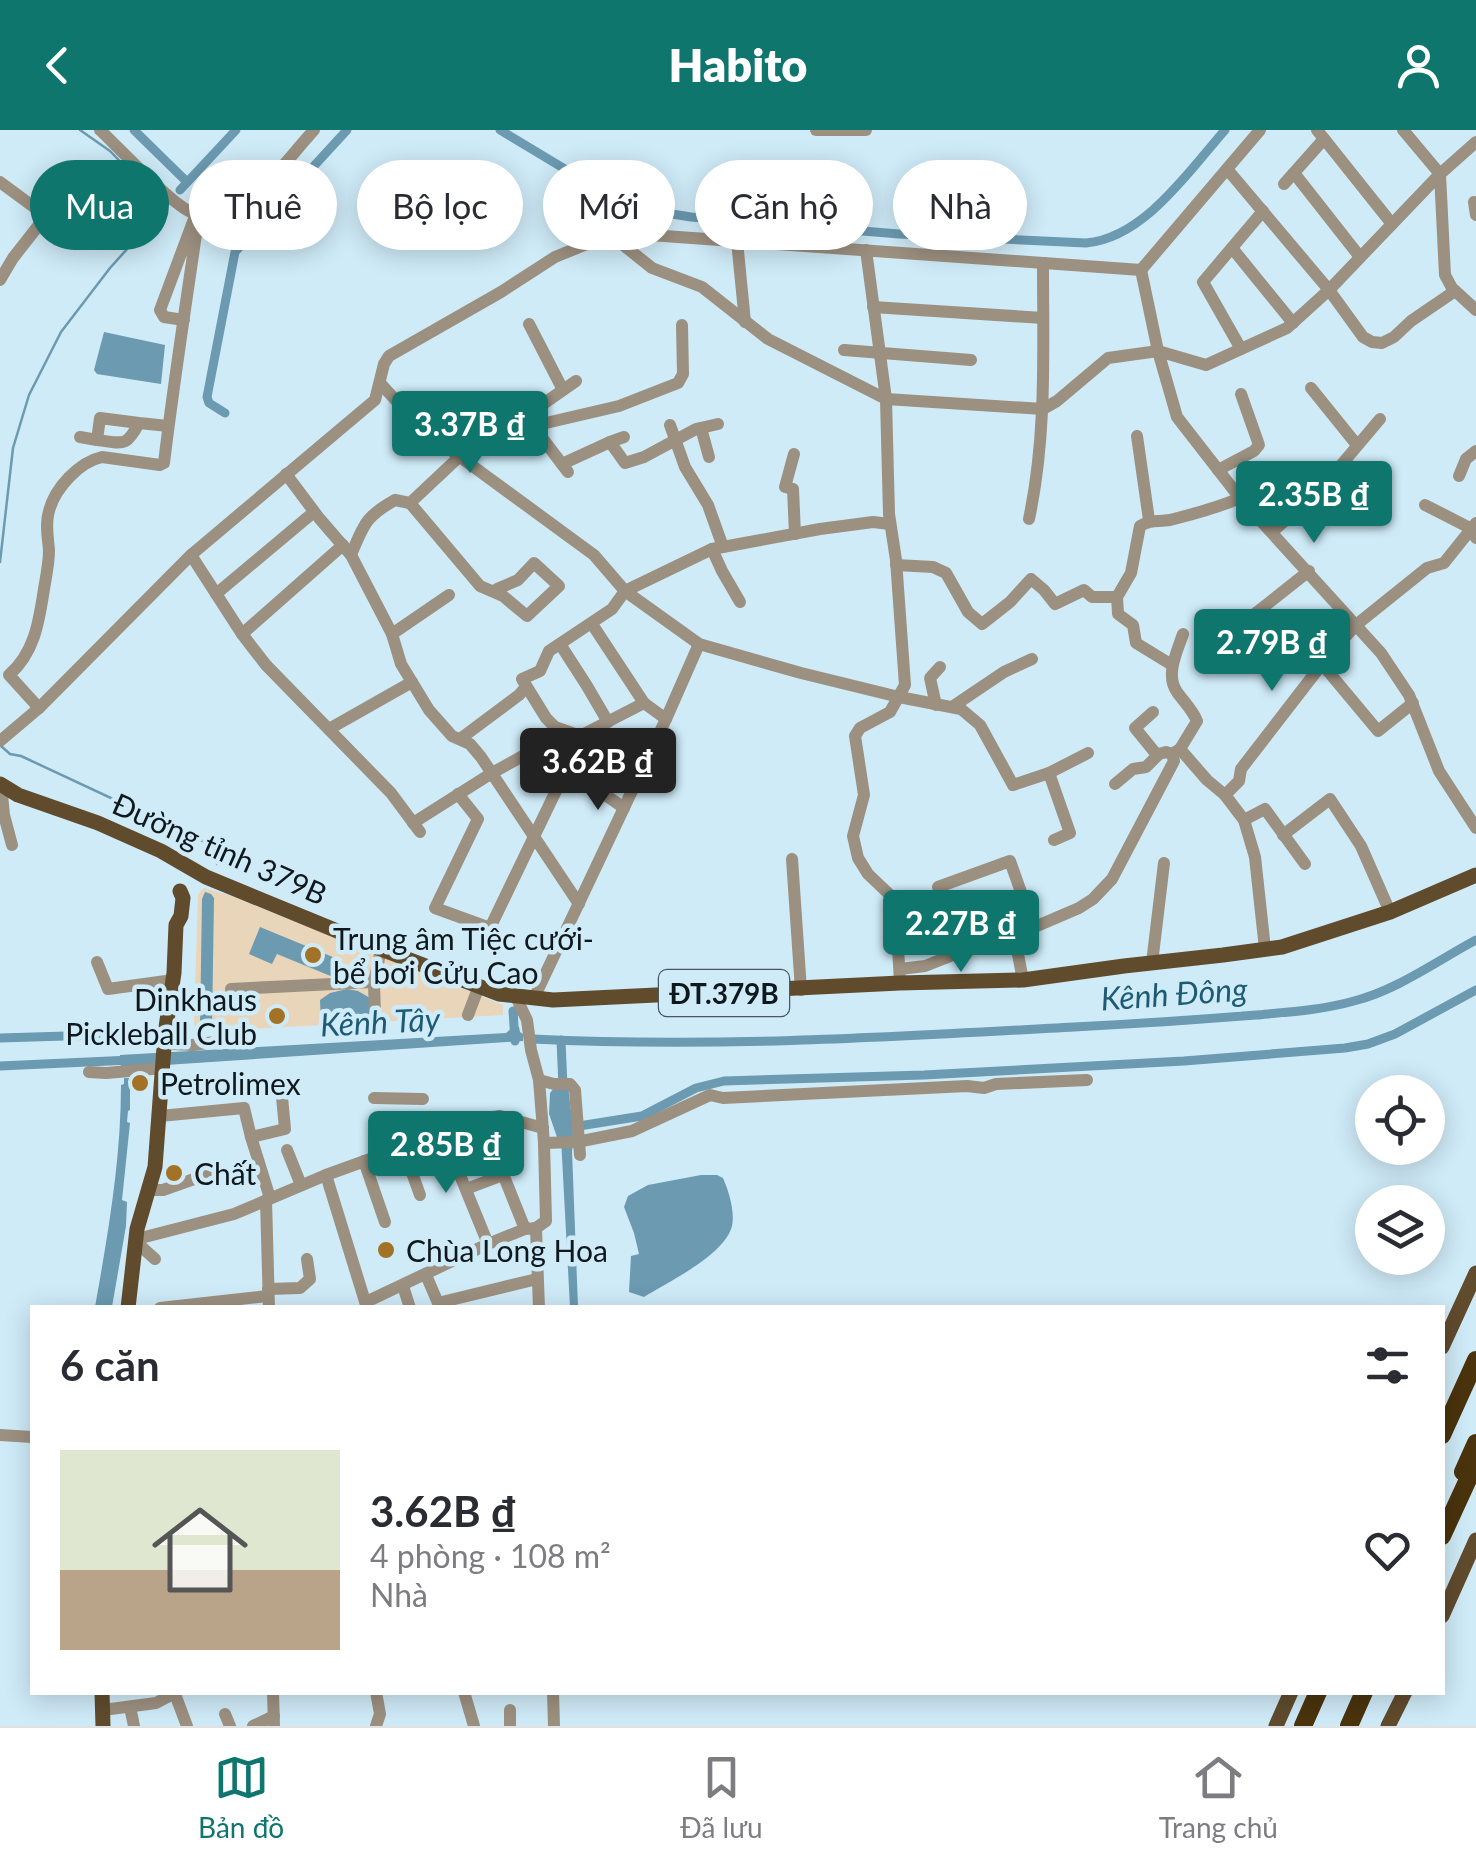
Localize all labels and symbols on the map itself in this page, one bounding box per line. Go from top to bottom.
pin: 3.37B ₫ [378,391,562,476]
pin: 2.35B ₫ [1222,461,1406,546]
pin: 2.79B ₫ [1180,609,1364,694]
pin: 3.62B ₫ [506,728,690,813]
street label: Đường tỉnh 379B [107,785,333,911]
pin: 2.27B ₫ [869,890,1053,975]
place label: Trung âm Tiệc cưới- bể bơi Cửu Cao [333,920,594,990]
marker: Trung âm Tiệc cưới- bể bơi Cửu Cao [302,944,324,966]
water label: Kênh Đông [1099,968,1249,1018]
road number: ĐT.379B [659,970,789,1016]
place label: Dinkhaus Pickleball Club [65,981,257,1051]
water label: Kênh Tây [319,998,442,1044]
marker: Dinkhaus Pickleball Club [266,1005,288,1027]
place label: Petrolimex [160,1065,301,1101]
marker: Petrolimex [129,1072,151,1094]
pin: 2.85B ₫ [354,1111,538,1196]
place label: Chất [194,1155,256,1191]
marker: Chất [163,1162,185,1184]
place label: Chùa Long Hoa [406,1232,608,1268]
marker: Chùa Long Hoa [375,1239,397,1261]

